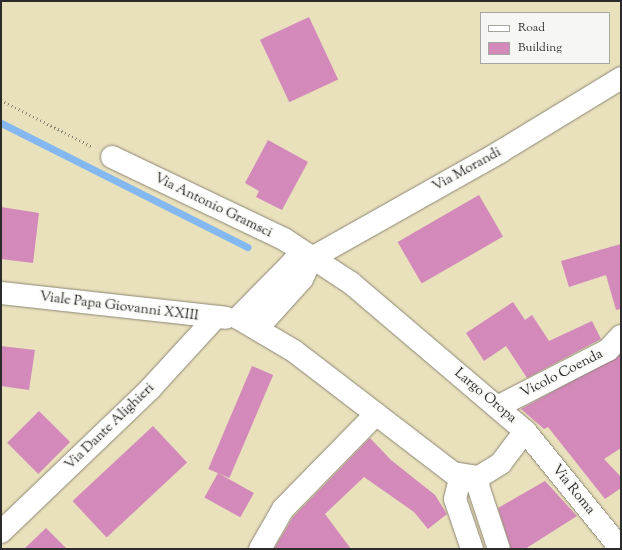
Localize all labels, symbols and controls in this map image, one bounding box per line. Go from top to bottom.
legend [480,12,610,64]
text: Road [518,19,545,37]
text: Building [518,39,562,57]
street label: Via Morandi [430,144,504,196]
street label: Via Antonio Gramsci [151,170,275,242]
street label: Viale Papa Giovanni XXIII [39,289,199,325]
street label: Vicolo Coenda [518,346,606,402]
street label: Largo Oropa [450,365,520,427]
street label: Via Dante Alighieri [62,380,158,474]
street label: Via Roma [548,462,598,518]

